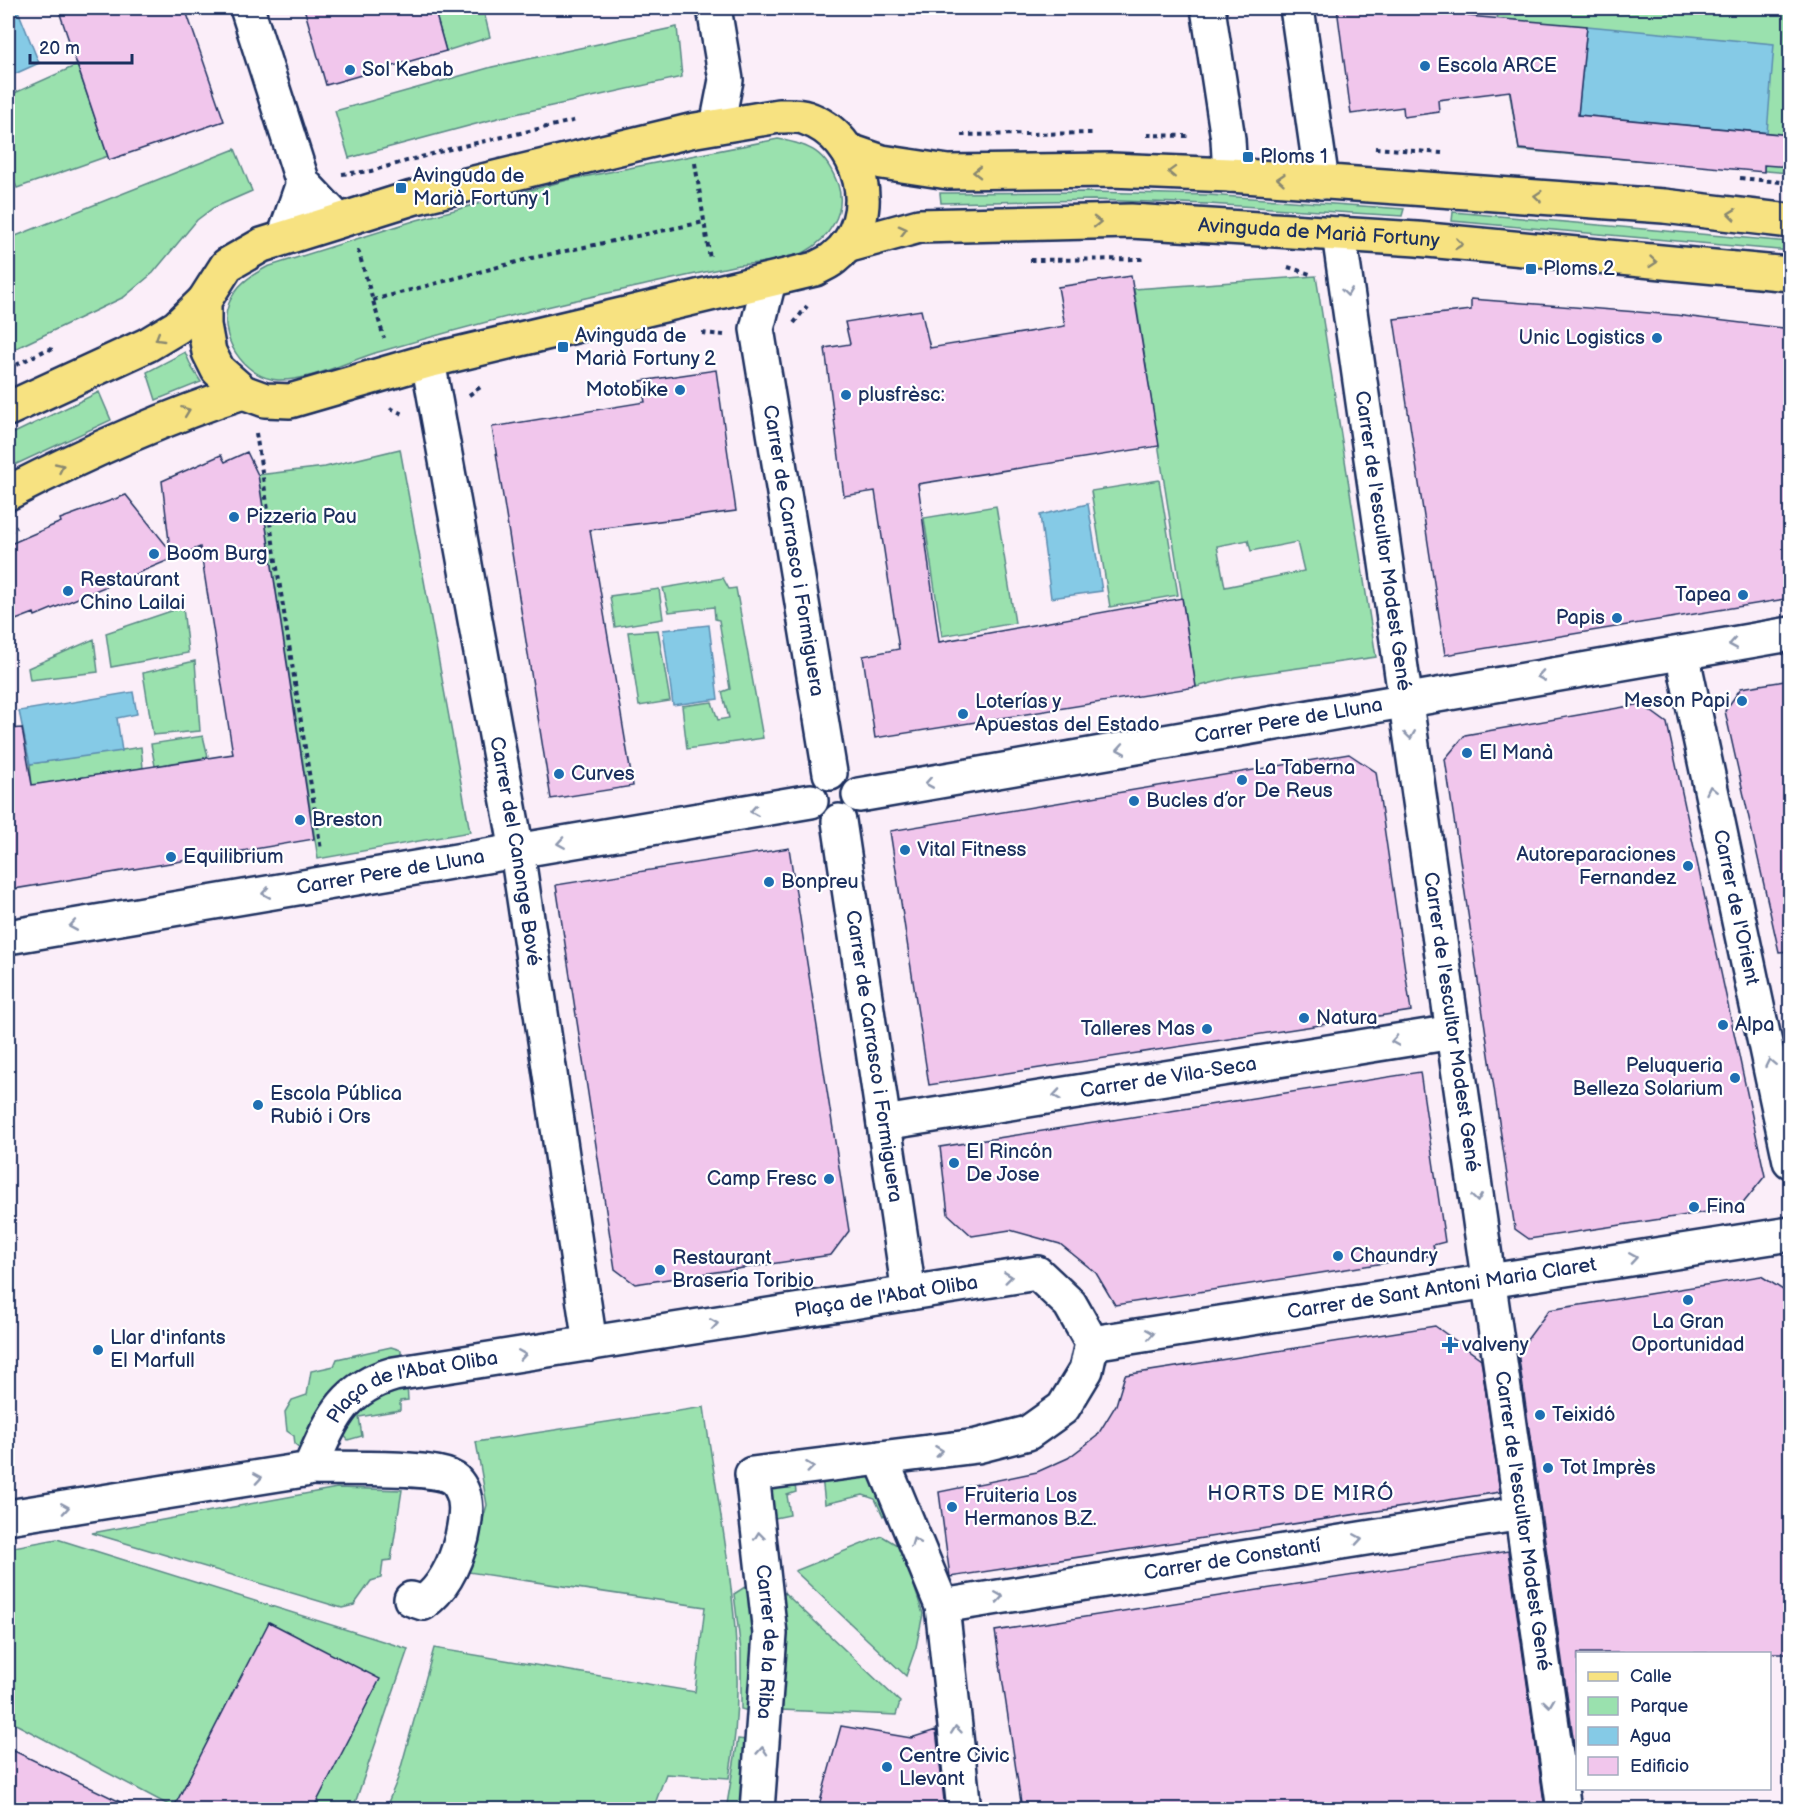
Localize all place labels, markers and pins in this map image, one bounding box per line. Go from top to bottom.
place label: Escola ARCE [1437,54,1557,78]
place label: Sol Kebab [362,58,454,82]
marker: Escola ARCE [1418,59,1432,73]
marker: Sol Kebab [343,63,357,77]
place label: Ploms 1 [1260,145,1328,169]
marker: Ploms 1 [1241,150,1255,164]
place label: Avinguda de Marià Fortuny 1 [413,164,550,211]
marker: Avinguda de Marià Fortuny 1 [394,181,408,195]
place label: Ploms 2 [1543,257,1615,281]
marker: Ploms 2 [1524,262,1538,276]
place label: Avinguda de Marià Fortuny 2 [575,324,716,371]
place label: Unic Logistics [1519,326,1645,350]
marker: Unic Logistics [1650,331,1664,345]
marker: Avinguda de Marià Fortuny 2 [556,340,570,354]
place label: Motobike [585,378,668,402]
marker: Motobike [673,383,687,397]
place label: plusfrèsc: [858,383,945,407]
marker: plusfrèsc: [839,388,853,402]
place label: Pizzeria Pau [246,505,357,529]
marker: Pizzeria Pau [227,510,241,524]
place label: Boom Burg [166,542,268,566]
marker: Boom Burg [147,547,161,561]
place label: Restaurant Chino Lailai [80,568,185,615]
place label: Tapea [1675,583,1731,607]
marker: Restaurant Chino Lailai [61,584,75,598]
marker: Tapea [1736,588,1750,602]
place label: Papis [1556,606,1605,630]
marker: Papis [1610,611,1624,625]
place label: Meson Papi [1624,689,1730,713]
place label: Loterías y Apuestas del Estado [975,690,1160,737]
marker: Meson Papi [1735,694,1749,708]
marker: Loterías y Apuestas del Estado [956,707,970,721]
place label: El Manà [1479,741,1553,765]
marker: El Manà [1460,746,1474,760]
place label: La Taberna De Reus [1254,756,1355,803]
place label: Curves [571,762,635,786]
marker: Curves [552,767,566,781]
marker: La Taberna De Reus [1235,773,1249,787]
place label: Bucles d’or [1146,789,1246,813]
marker: Bucles d’or [1127,794,1141,808]
place label: Breston [312,808,382,832]
marker: Breston [293,813,307,827]
place label: Vital Fitness [917,838,1027,862]
marker: Vital Fitness [898,843,912,857]
place label: Autoreparaciones Fernandez [1516,843,1676,890]
place label: Equilibrium [183,845,284,869]
marker: Equilibrium [164,850,178,864]
marker: Autoreparaciones Fernandez [1681,859,1695,873]
place label: Bonpreu [781,870,859,894]
marker: Bonpreu [762,875,776,889]
place label: Natura [1316,1006,1378,1030]
marker: Natura [1297,1011,1311,1025]
place label: Alpa [1735,1013,1775,1037]
place label: Talleres Mas [1081,1017,1195,1041]
marker: Alpa [1716,1018,1730,1032]
marker: Talleres Mas [1200,1022,1214,1036]
place label: Peluqueria Belleza Solarium [1572,1054,1723,1101]
marker: Peluqueria Belleza Solarium [1728,1071,1742,1085]
place label: Escola Pública Rubió i Ors [270,1082,402,1129]
marker: Escola Pública Rubió i Ors [251,1098,265,1112]
place label: El Rincón De Jose [966,1140,1053,1187]
marker: El Rincón De Jose [947,1156,961,1170]
place label: Camp Fresc [707,1167,817,1191]
marker: Camp Fresc [822,1172,836,1186]
place label: Fina [1706,1195,1745,1219]
marker: Fina [1687,1200,1701,1214]
place label: Chaundry [1350,1244,1438,1268]
place label: Restaurant Braseria Toribio [672,1246,814,1293]
marker: Chaundry [1331,1249,1345,1263]
marker: Restaurant Braseria Toribio [653,1263,667,1277]
marker: La Gran Oportunidad [1681,1293,1695,1307]
place label: La Gran Oportunidad [1631,1310,1745,1357]
place label: Llar d'infants El Marfull [110,1326,226,1373]
place label: valveny [1461,1333,1529,1357]
marker: valveny [1443,1338,1457,1352]
marker: Llar d'infants El Marfull [91,1343,105,1357]
place label: Teixidó [1552,1403,1615,1427]
marker: Teixidó [1533,1408,1547,1422]
place label: Tot Imprès [1560,1456,1656,1480]
marker: Tot Imprès [1541,1461,1555,1475]
place label: Fruiteria Los Hermanos B.Z. [964,1484,1097,1531]
marker: Fruiteria Los Hermanos B.Z. [945,1500,959,1514]
place label: Centre Civic Llevant [899,1744,1010,1791]
marker: Centre Civic Llevant [880,1760,894,1774]

